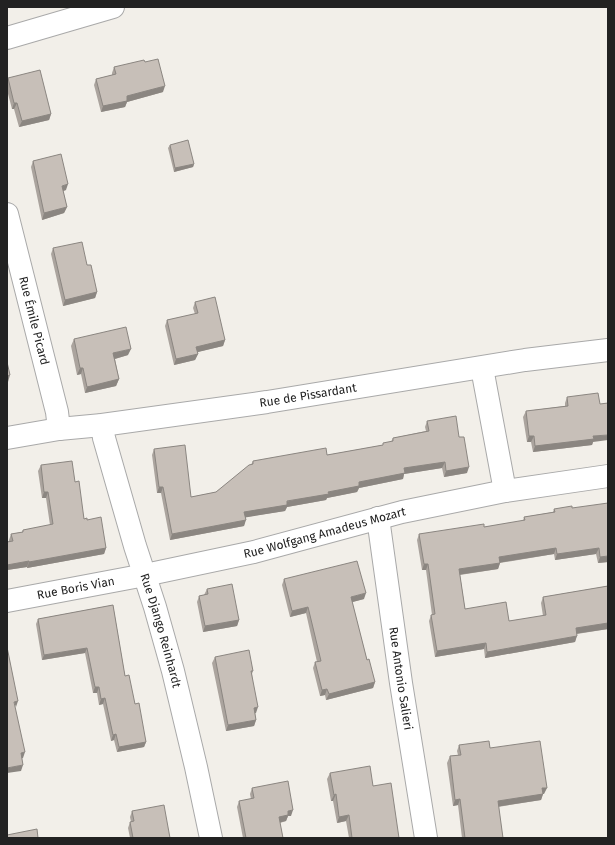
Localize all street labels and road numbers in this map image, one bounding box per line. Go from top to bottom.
street label: Rue Émile Picard [16,275,52,367]
street label: Rue de Pissardant [258,380,358,410]
street label: Rue Wolfgang Amadeus Mozart [242,504,408,561]
street label: Rue Django Reinhardt [137,572,184,690]
street label: Rue Boris Vian [36,574,116,602]
street label: Rue Antonio Salieri [386,626,415,731]

